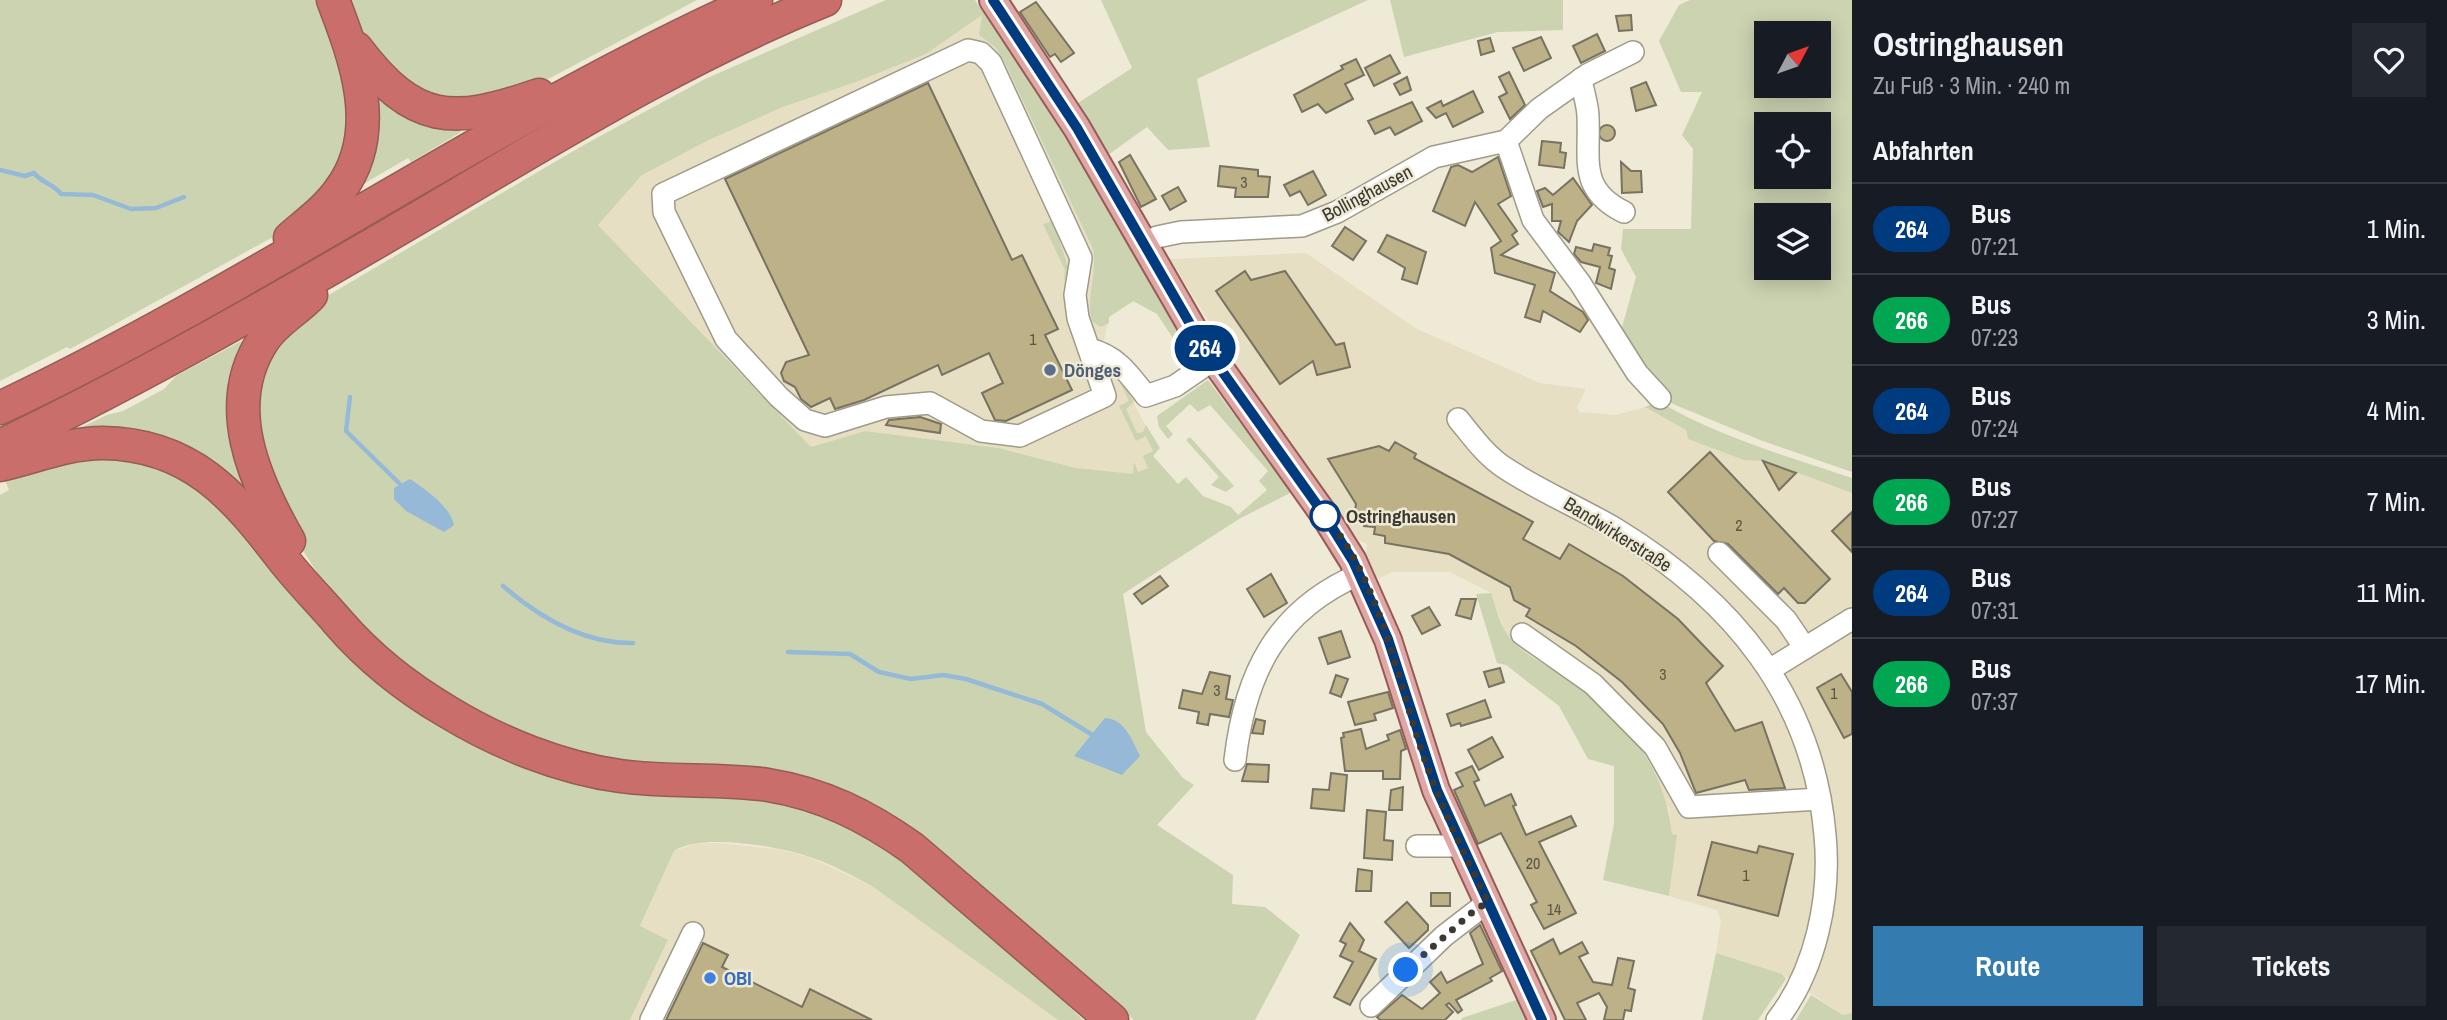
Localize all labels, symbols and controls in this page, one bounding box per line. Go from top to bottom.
north arrow [1754,21,1830,98]
map controls [1754,21,1831,280]
text: Ostringhausen [1873,22,2064,66]
button: heart [2352,23,2426,97]
text: Zu Fuß · 3 Min. · 240 m [1873,70,2070,101]
button: locate [1754,112,1831,189]
text: Abfahrten [1873,133,1974,168]
street label: Bollinghausen [1317,158,1417,228]
house number: 3 [1240,171,1248,193]
text: Bus [1971,196,2011,231]
button: layers [1754,203,1831,280]
text: 1 Min. [2367,211,2426,246]
text: 264 [1895,213,1928,245]
text: 07:21 [1971,231,2018,262]
text: Bus [1971,287,2011,322]
text: 3 Min. [2367,302,2426,337]
text: 266 [1895,304,1928,336]
text: 07:23 [1971,322,2018,353]
line badge: 264 [1165,325,1245,371]
house number: 1 [1029,328,1037,350]
text: 264 [1189,332,1221,364]
place label: Dönges [1064,357,1121,383]
marker: Dönges [1042,362,1058,378]
text: Bus [1971,378,2011,413]
text: 4 Min. [2367,393,2426,428]
text: 264 [1895,395,1928,427]
text: 07:24 [1971,413,2018,444]
text: Bus [1971,469,2011,504]
text: 7 Min. [2367,484,2426,519]
text: 266 [1895,486,1928,518]
street label: Bandwirkerstraße [1559,490,1677,578]
marker: Ostringhausen [1310,501,1340,531]
place label: Ostringhausen [1346,503,1456,529]
text: 07:27 [1971,504,2018,535]
house number: 2 [1735,514,1743,536]
text: Bus [1971,560,2011,595]
text: 11 Min. [2356,575,2426,610]
text: 264 [1895,577,1928,609]
text: 07:31 [1971,595,2018,626]
text: Bus [1971,651,2011,686]
house number: 3 [1659,663,1667,685]
text: 17 Min. [2355,666,2426,701]
text: 266 [1895,668,1928,700]
house number: 3 [1213,679,1221,701]
house number: 1 [1830,682,1838,704]
text: 07:37 [1971,686,2018,717]
house number: 20 [1526,852,1540,874]
house number: 1 [1742,864,1750,886]
house number: 14 [1547,898,1561,920]
button: Route [1873,926,2143,1006]
button: Tickets [2157,926,2426,1006]
your location [1388,952,1423,987]
place label: OBI [724,965,752,991]
marker: OBI [702,970,718,986]

